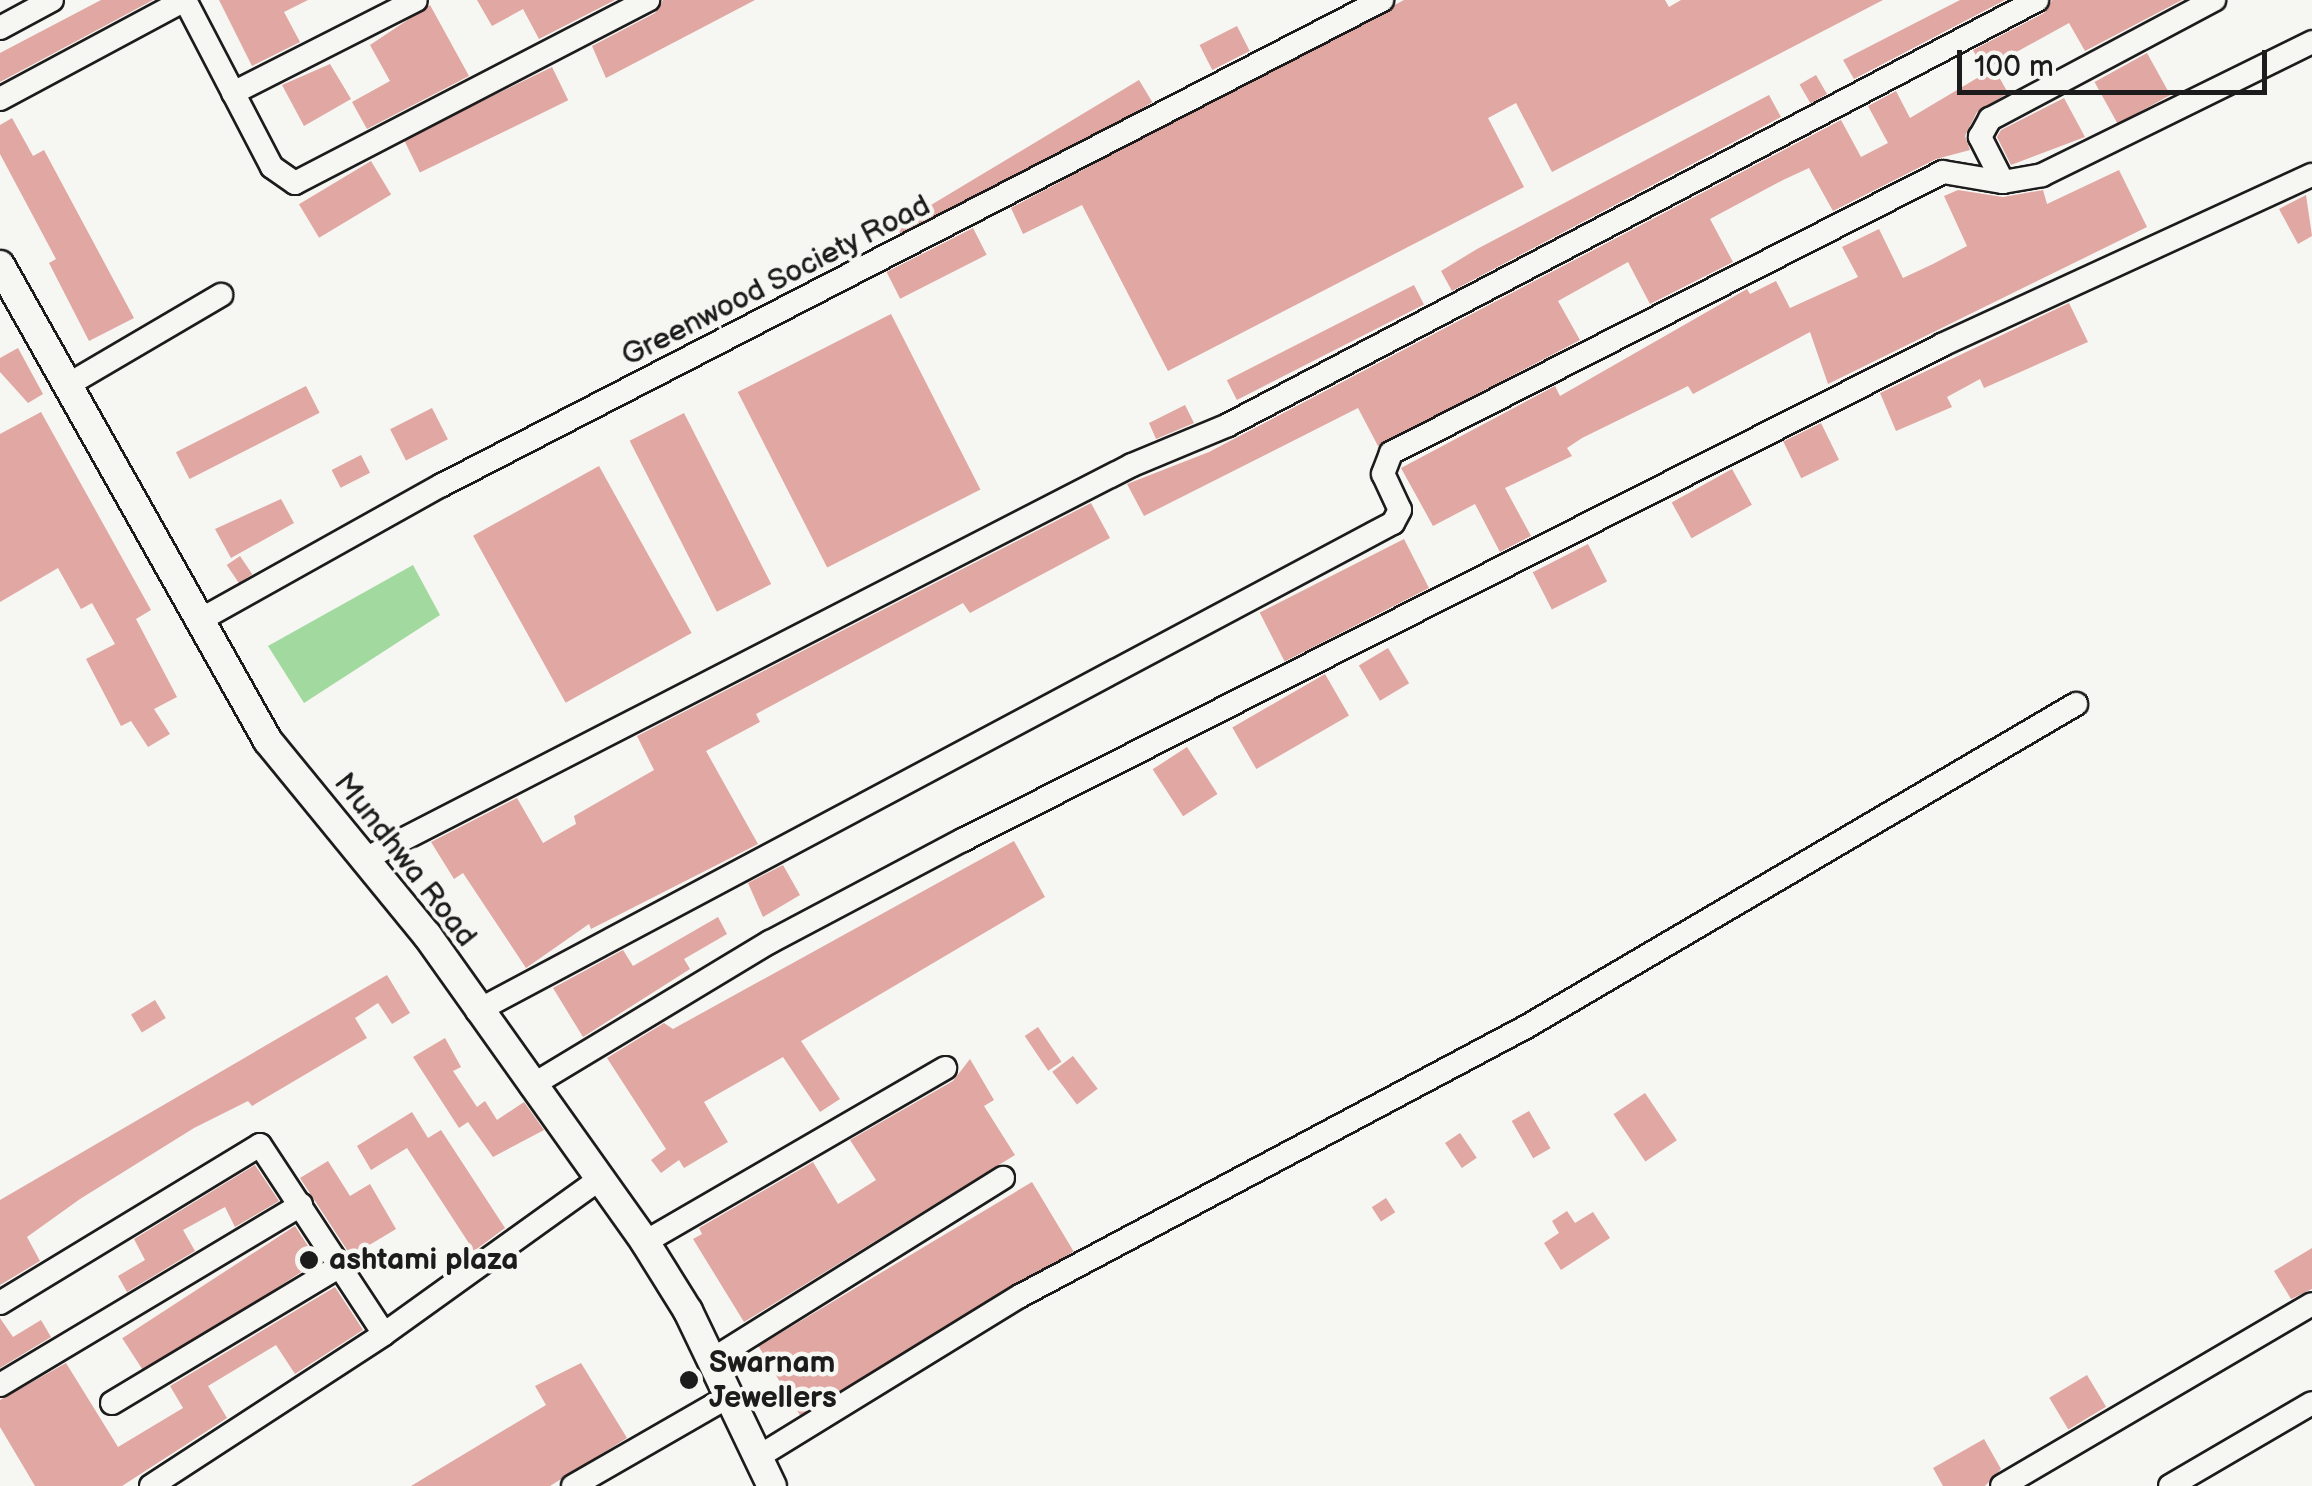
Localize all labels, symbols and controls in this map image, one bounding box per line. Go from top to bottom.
scale bar [1962,30,2272,92]
text: 100 m [1974,49,2054,85]
street label: Greenwood Society Road [615,187,937,375]
street label: Mundhwa Road [326,766,484,954]
place label: ashtami plaza [329,1242,518,1278]
marker: ashtami plaza [298,1249,320,1271]
place label: Swarnam Jewellers [709,1345,837,1416]
marker: Swarnam Jewellers [678,1369,700,1391]

